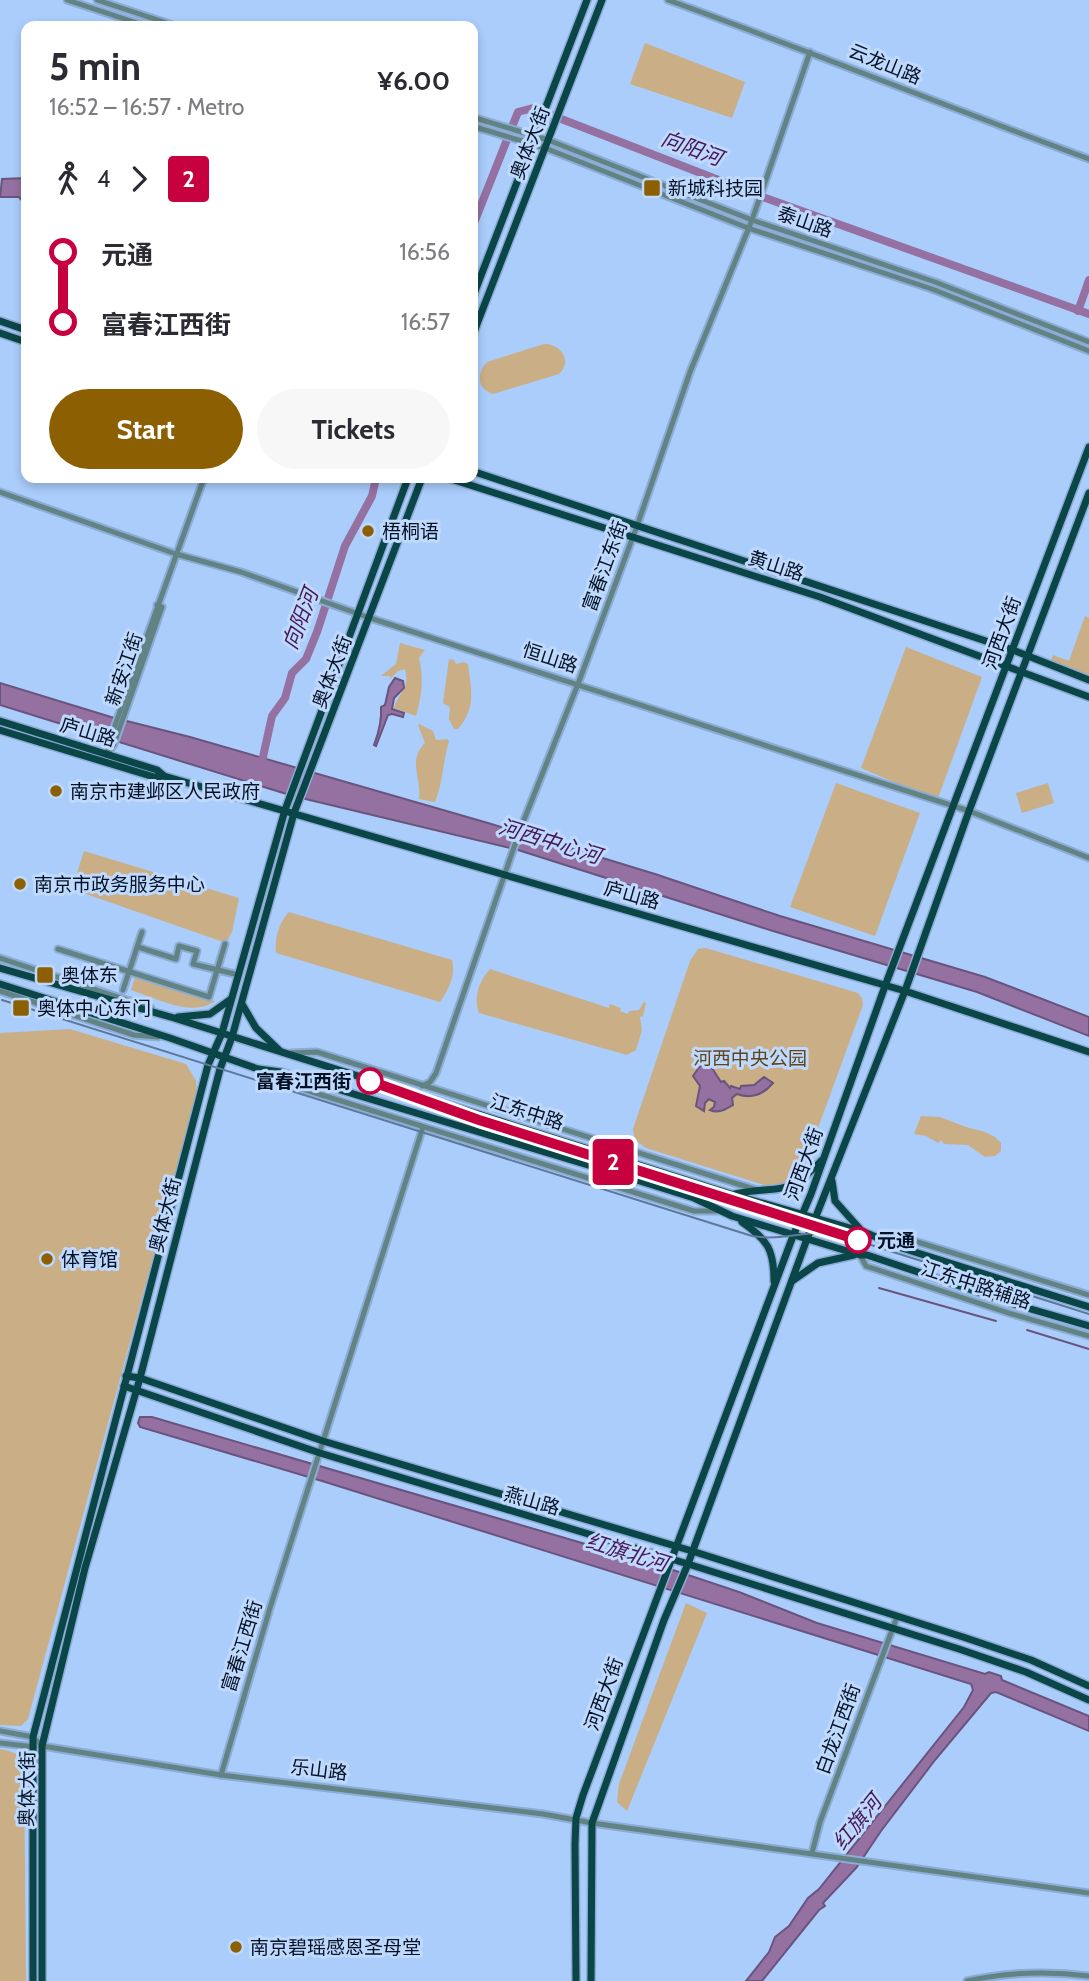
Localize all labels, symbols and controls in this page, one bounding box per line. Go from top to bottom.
street label: 云龙山路 [845,39,925,89]
text: 5 min [49,43,141,90]
text: ¥6.00 [377,65,450,97]
text: 16:52 – 16:57 · Metro [49,93,244,121]
street label: 奥体大街 [506,103,554,183]
water label: 向阳河 [658,125,730,172]
icon: walk [49,160,87,198]
icon: forward [120,160,158,198]
text: 2 [182,164,195,193]
text: 4 [97,165,110,193]
place label: 新城科技园 [668,177,763,200]
marker: 新城科技园 [642,178,662,198]
street label: 泰山路 [774,202,836,242]
text: 16:56 [399,238,450,266]
text: 元通 [101,239,153,271]
text: 16:57 [401,308,450,336]
text: 富春江西街 [101,309,231,341]
button: Start [49,389,243,469]
button: Tickets [257,389,450,469]
street label: 富春江东街 [578,517,632,615]
place label: 梧桐语 [382,520,439,543]
marker: 梧桐语 [360,523,376,539]
street label: 黄山路 [745,546,807,586]
water label: 向阳河 [277,581,324,653]
street label: 河西大街 [978,593,1026,673]
street label: 新安江街 [101,629,147,709]
street label: 奥体大街 [308,632,356,712]
street label: 恒山路 [519,638,581,678]
street label: 庐山路 [57,713,119,751]
place label: 南京市建邺区人民政府 [70,780,260,803]
marker: 南京市建邺区人民政府 [48,783,64,799]
water label: 河西中心河 [496,814,608,869]
place label: 南京市政务服务中心 [34,873,205,896]
marker: 南京市政务服务中心 [12,876,28,892]
street label: 庐山路 [601,876,663,914]
place label: 奥体东 [61,964,118,987]
marker: 奥体东 [35,965,55,985]
place label: 奥体中心东门 [37,997,151,1020]
marker: 奥体中心东门 [11,998,31,1018]
park label: 河西中央公园 [693,1047,807,1070]
marker: 富春江西街 [357,1068,383,1094]
place label: 富春江西街 [256,1070,351,1093]
street label: 江东中路 [487,1089,567,1135]
street label: 河西大街 [780,1124,828,1204]
line badge: 2 [590,1139,636,1185]
text: 2 [607,1147,619,1176]
street label: 奥体大街 [145,1175,185,1255]
marker: 元通 [845,1227,871,1253]
place label: 元通 [877,1229,915,1252]
place label: 体育馆 [61,1248,118,1271]
marker: 体育馆 [39,1251,55,1267]
street label: 江东中路辅路 [918,1256,1034,1314]
street label: 燕山路 [501,1482,563,1520]
water label: 红旗北河 [583,1528,675,1577]
street label: 富春江西街 [217,1597,267,1695]
street label: 河西大街 [580,1654,628,1734]
street label: 白龙江西街 [811,1680,865,1778]
street label: 奥体大街 [15,1751,39,1827]
street label: 乐山路 [289,1755,349,1785]
water label: 红旗河 [827,1787,889,1854]
place label: 南京碧瑶感恩圣母堂 [250,1936,421,1959]
marker: 南京碧瑶感恩圣母堂 [228,1939,244,1955]

